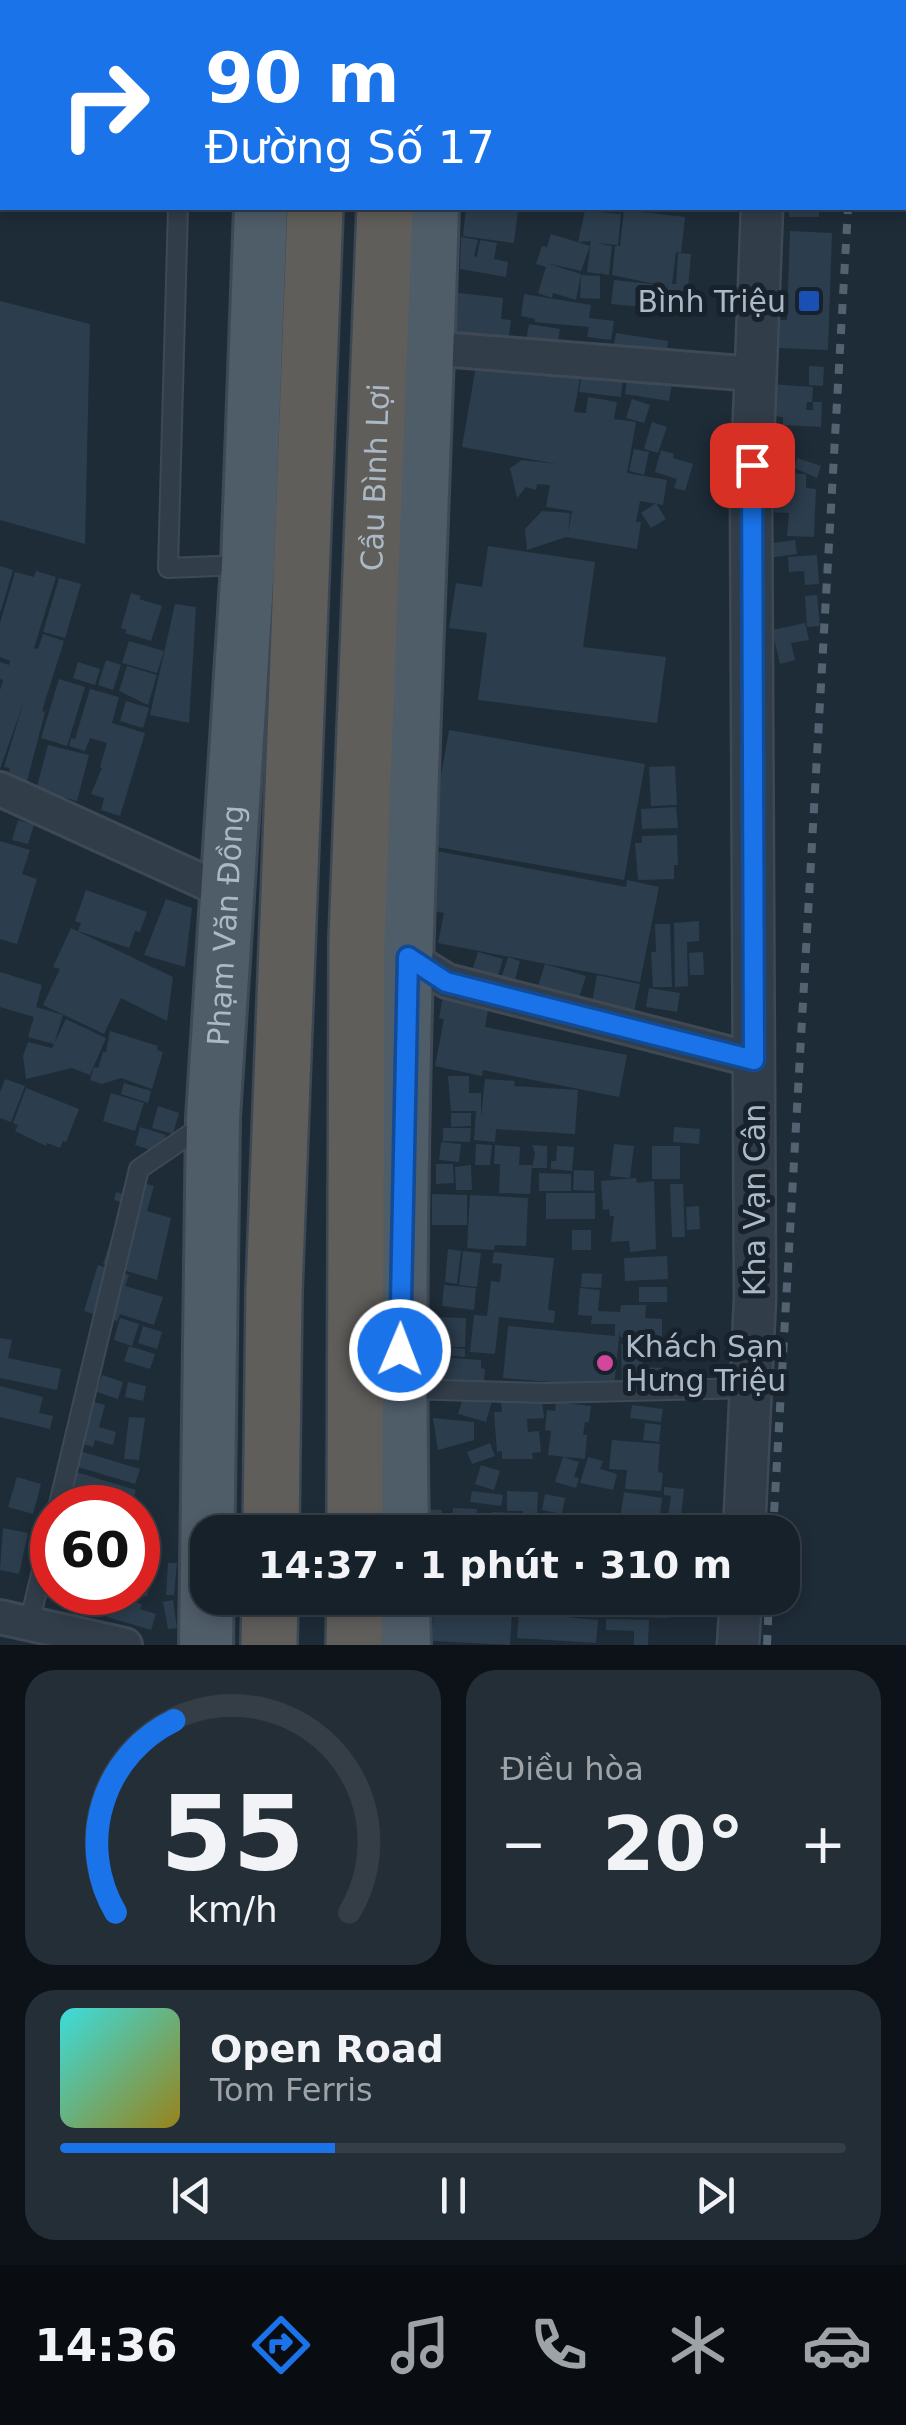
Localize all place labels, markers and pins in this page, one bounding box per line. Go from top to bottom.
place label: Bình Triệu [637,284,786,319]
marker: Bình Triệu [796,288,822,314]
pin [710,423,795,508]
place label: Khách Sạn Hưng Triệu [625,1329,786,1398]
marker: Khách Sạn Hưng Triệu [594,1352,616,1374]

